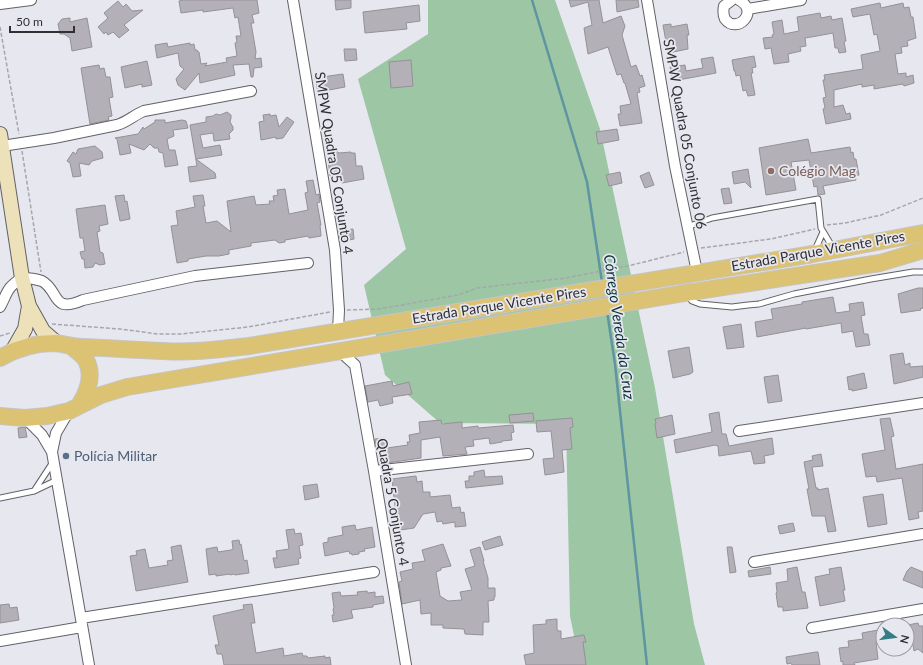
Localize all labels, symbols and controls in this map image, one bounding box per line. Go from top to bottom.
scale bar [10,8,74,34]
text: 50 m [16,14,43,29]
street label: SMPW Quadra 05 Conjunto 06 [660,38,711,230]
street label: SMPW Quadra 05 Conjunto 4 [312,71,357,255]
place label: Colégio Mag [779,162,856,179]
marker: Colégio Mag [766,166,776,176]
street label: Estrada Parque Vicente Pires [730,227,906,274]
water label: Córrego Vereda da Cruz [601,253,639,401]
street label: Estrada Parque Vicente Pires [411,282,587,327]
street label: Quadra 5 Conjunto 4 [374,437,413,567]
place label: Polícia Militar [74,447,157,464]
marker: Polícia Militar [61,451,71,461]
north arrow [875,617,915,657]
text: N [898,634,913,645]

